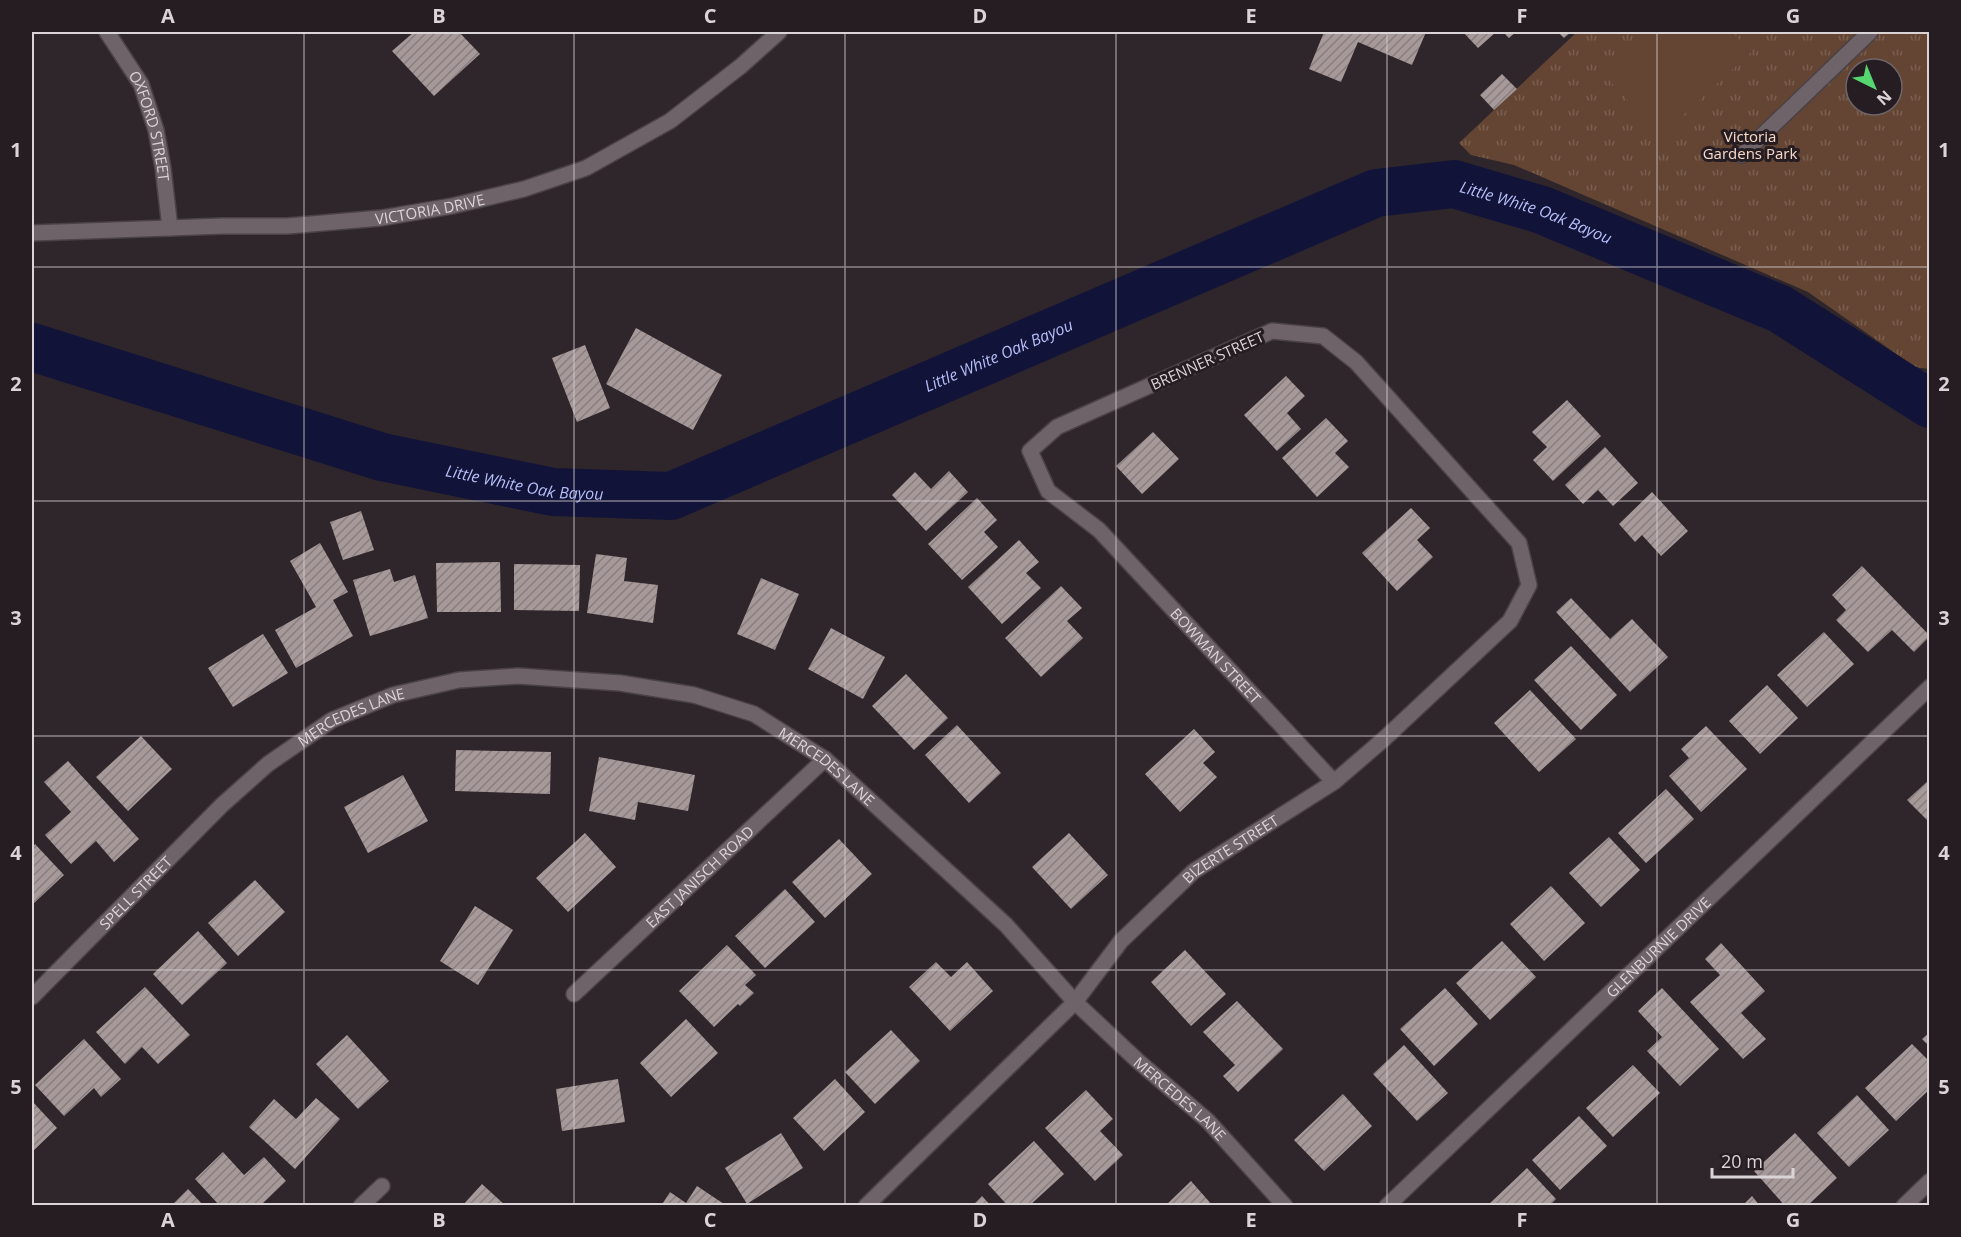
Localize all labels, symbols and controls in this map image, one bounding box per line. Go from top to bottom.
text: A [161,2,175,29]
text: B [432,2,446,29]
text: C [704,2,717,29]
text: D [973,2,987,29]
text: E [1245,2,1257,29]
text: F [1517,2,1527,29]
text: G [1786,2,1800,29]
north arrow [1844,57,1904,117]
street label: OXFORD STREET [125,66,175,183]
text: N [1872,85,1896,110]
park label: Victoria Gardens Park [1703,126,1797,163]
text: 1 [10,136,22,163]
text: 1 [1938,136,1950,163]
water label: Little White Oak Bayou [1457,175,1615,249]
street label: VICTORIA DRIVE [374,189,486,228]
water label: Little White Oak Bayou [921,314,1076,397]
street label: BRENNER STREET [1147,326,1267,394]
text: 2 [10,370,22,397]
text: 2 [1938,370,1950,397]
water label: Little White Oak Bayou [444,459,604,505]
street label: BOWMAN STREET [1166,603,1266,708]
text: 3 [10,604,22,631]
text: 3 [1938,604,1950,631]
street label: MERCEDES LANE [293,683,406,751]
street label: MERCEDES LANE [775,722,879,810]
street label: BIZERTE STREET [1178,810,1283,887]
street label: EAST JANISCH ROAD [641,821,758,932]
text: 4 [10,839,22,866]
text: 4 [1938,839,1950,866]
street label: SPELL STREET [95,851,177,934]
street label: GLENBURNIE DRIVE [1601,892,1715,1002]
street label: MERCEDES LANE [1130,1052,1231,1145]
text: 5 [10,1073,22,1100]
text: 5 [1938,1073,1950,1100]
scale bar [1712,1141,1793,1179]
text: 20 m [1721,1149,1763,1173]
text: A [161,1206,175,1233]
text: B [432,1206,446,1233]
text: C [704,1206,717,1233]
text: D [973,1206,987,1233]
text: E [1245,1206,1257,1233]
text: F [1517,1206,1527,1233]
text: G [1786,1206,1800,1233]

